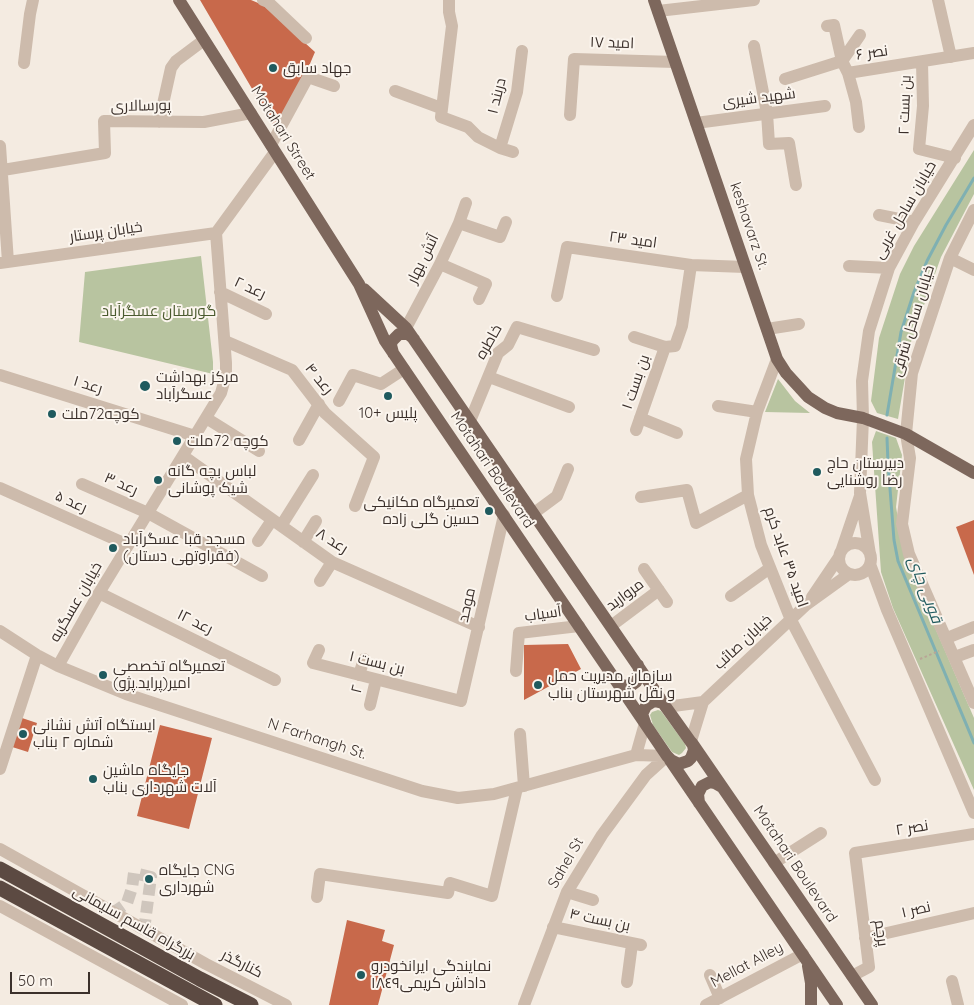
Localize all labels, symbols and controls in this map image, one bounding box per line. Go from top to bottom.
street label: امید ۱۷ [590,33,634,53]
street label: نصر ۶ [855,42,889,64]
place label: جهاد سابق [283,59,351,77]
marker: جهاد سابق [267,62,279,74]
street label: بن بست ۲ [895,75,915,135]
street label: دربند ۱ [484,76,510,116]
street label: Motahari Street [247,83,319,183]
street label: شهید شیری [721,85,797,111]
street label: پورسالاری [111,96,171,116]
street label: خیابان ساحل غربی [870,158,940,262]
street label: keshavarz St. [726,180,772,272]
street label: خیابان پرستار [68,218,144,246]
street label: امید ۲۳ [608,228,658,252]
street label: آتش بهار [403,231,443,287]
street label: خیابان ساحل شرقی [888,263,938,379]
street label: رعد ۲ [231,273,269,303]
park label: گورستان عسگرآباد [102,302,216,320]
street label: خاطره [472,321,506,363]
street label: بن بست ۱ [618,352,654,412]
street label: رعد ۴ [301,360,337,398]
place label: مرکز بهداشت عسگرآباد [156,368,239,403]
street label: رعد ۱ [71,372,105,398]
marker: مرکز بهداشت عسگرآباد [138,379,152,393]
marker: پلیس +10 [382,390,394,402]
place label: پلیس +10 [359,404,417,422]
place label: کوچه72ملت [62,405,140,423]
marker: کوچه72ملت [46,408,58,420]
street label: Motahari Boulevard [446,408,538,532]
place label: کوچه 72ملت [187,432,269,450]
marker: کوچه 72ملت [171,435,183,447]
place label: دبیرستان حاج رضا روشنایی [827,454,904,489]
place label: لباس بچه گانه شیک پوشانی [168,462,256,497]
marker: دبیرستان حاج رضا روشنایی [811,466,823,478]
street label: رعد ۳ [101,469,141,499]
marker: لباس بچه گانه شیک پوشانی [152,474,164,486]
street label: رعد ۵ [52,487,90,517]
place label: تعمیرگاه مکانیکی حسین گلی زاده [364,493,479,528]
street label: امید ۳۵ عابد کرم [760,504,812,610]
marker: تعمیرگاه مکانیکی حسین گلی زاده [483,505,495,517]
street label: رعد ۸ [313,524,351,558]
place label: مسجد قبا عسگرآباد (فقراوتهی دستان) [123,530,245,565]
marker: مسجد قبا عسگرآباد (فقراوتهی دستان) [107,542,119,554]
water label: قوبی چای [904,554,946,626]
street label: خیابان عسگریه [46,559,106,645]
street label: مروارید [603,575,647,615]
street label: موحد [454,586,480,624]
street label: آسیاب [523,603,563,625]
street label: رعد ۱۲ [174,606,216,638]
street label: خیابان صائب [710,611,776,673]
street label: بن بست ۱ [347,647,407,679]
place label: تعمیرگاه تخصصی امیر(پراید.پژو) [113,657,225,692]
place label: سازمان مدیریت حمل و نقل شهرستان بناب [548,667,675,702]
marker: تعمیرگاه تخصصی امیر(پراید.پژو) [97,669,109,681]
marker: سازمان مدیریت حمل و نقل شهرستان بناب [532,679,544,691]
street label: ۲ [347,683,367,695]
street label: N Farhangh St. [265,715,369,763]
place label: ایستگاه آتش نشانی شماره ۲ بناب [33,716,156,751]
marker: ایستگاه آتش نشانی شماره ۲ بناب [17,728,29,740]
place label: جایگاه ماشین آلات شهرداری بناب [103,761,217,796]
marker: جایگاه ماشین آلات شهرداری بناب [87,773,99,785]
street label: Motahari Boulevard [749,802,841,926]
street label: نصر ۲ [894,817,930,839]
street label: Sahel St [544,834,588,892]
place label: جایگاه CNG شهرداری [159,861,235,896]
marker: جایگاه CNG شهرداری [143,873,155,885]
street label: بزرگراه قاسم سلیمانی [70,882,198,964]
street label: نصر ۱ [900,898,932,922]
street label: بن بست ۴ [568,905,632,935]
street label: پرچم [870,919,892,947]
street label: Mellat Alley [708,938,786,992]
street label: کنارگذر [218,946,266,982]
place label: نمایندگی ایرانخودرو داداش کریمی١٨٤٩ [371,957,491,992]
scale bar [12,962,92,994]
marker: نمایندگی ایرانخودرو داداش کریمی١٨٤٩ [355,969,367,981]
text: 50 m [18,971,53,990]

